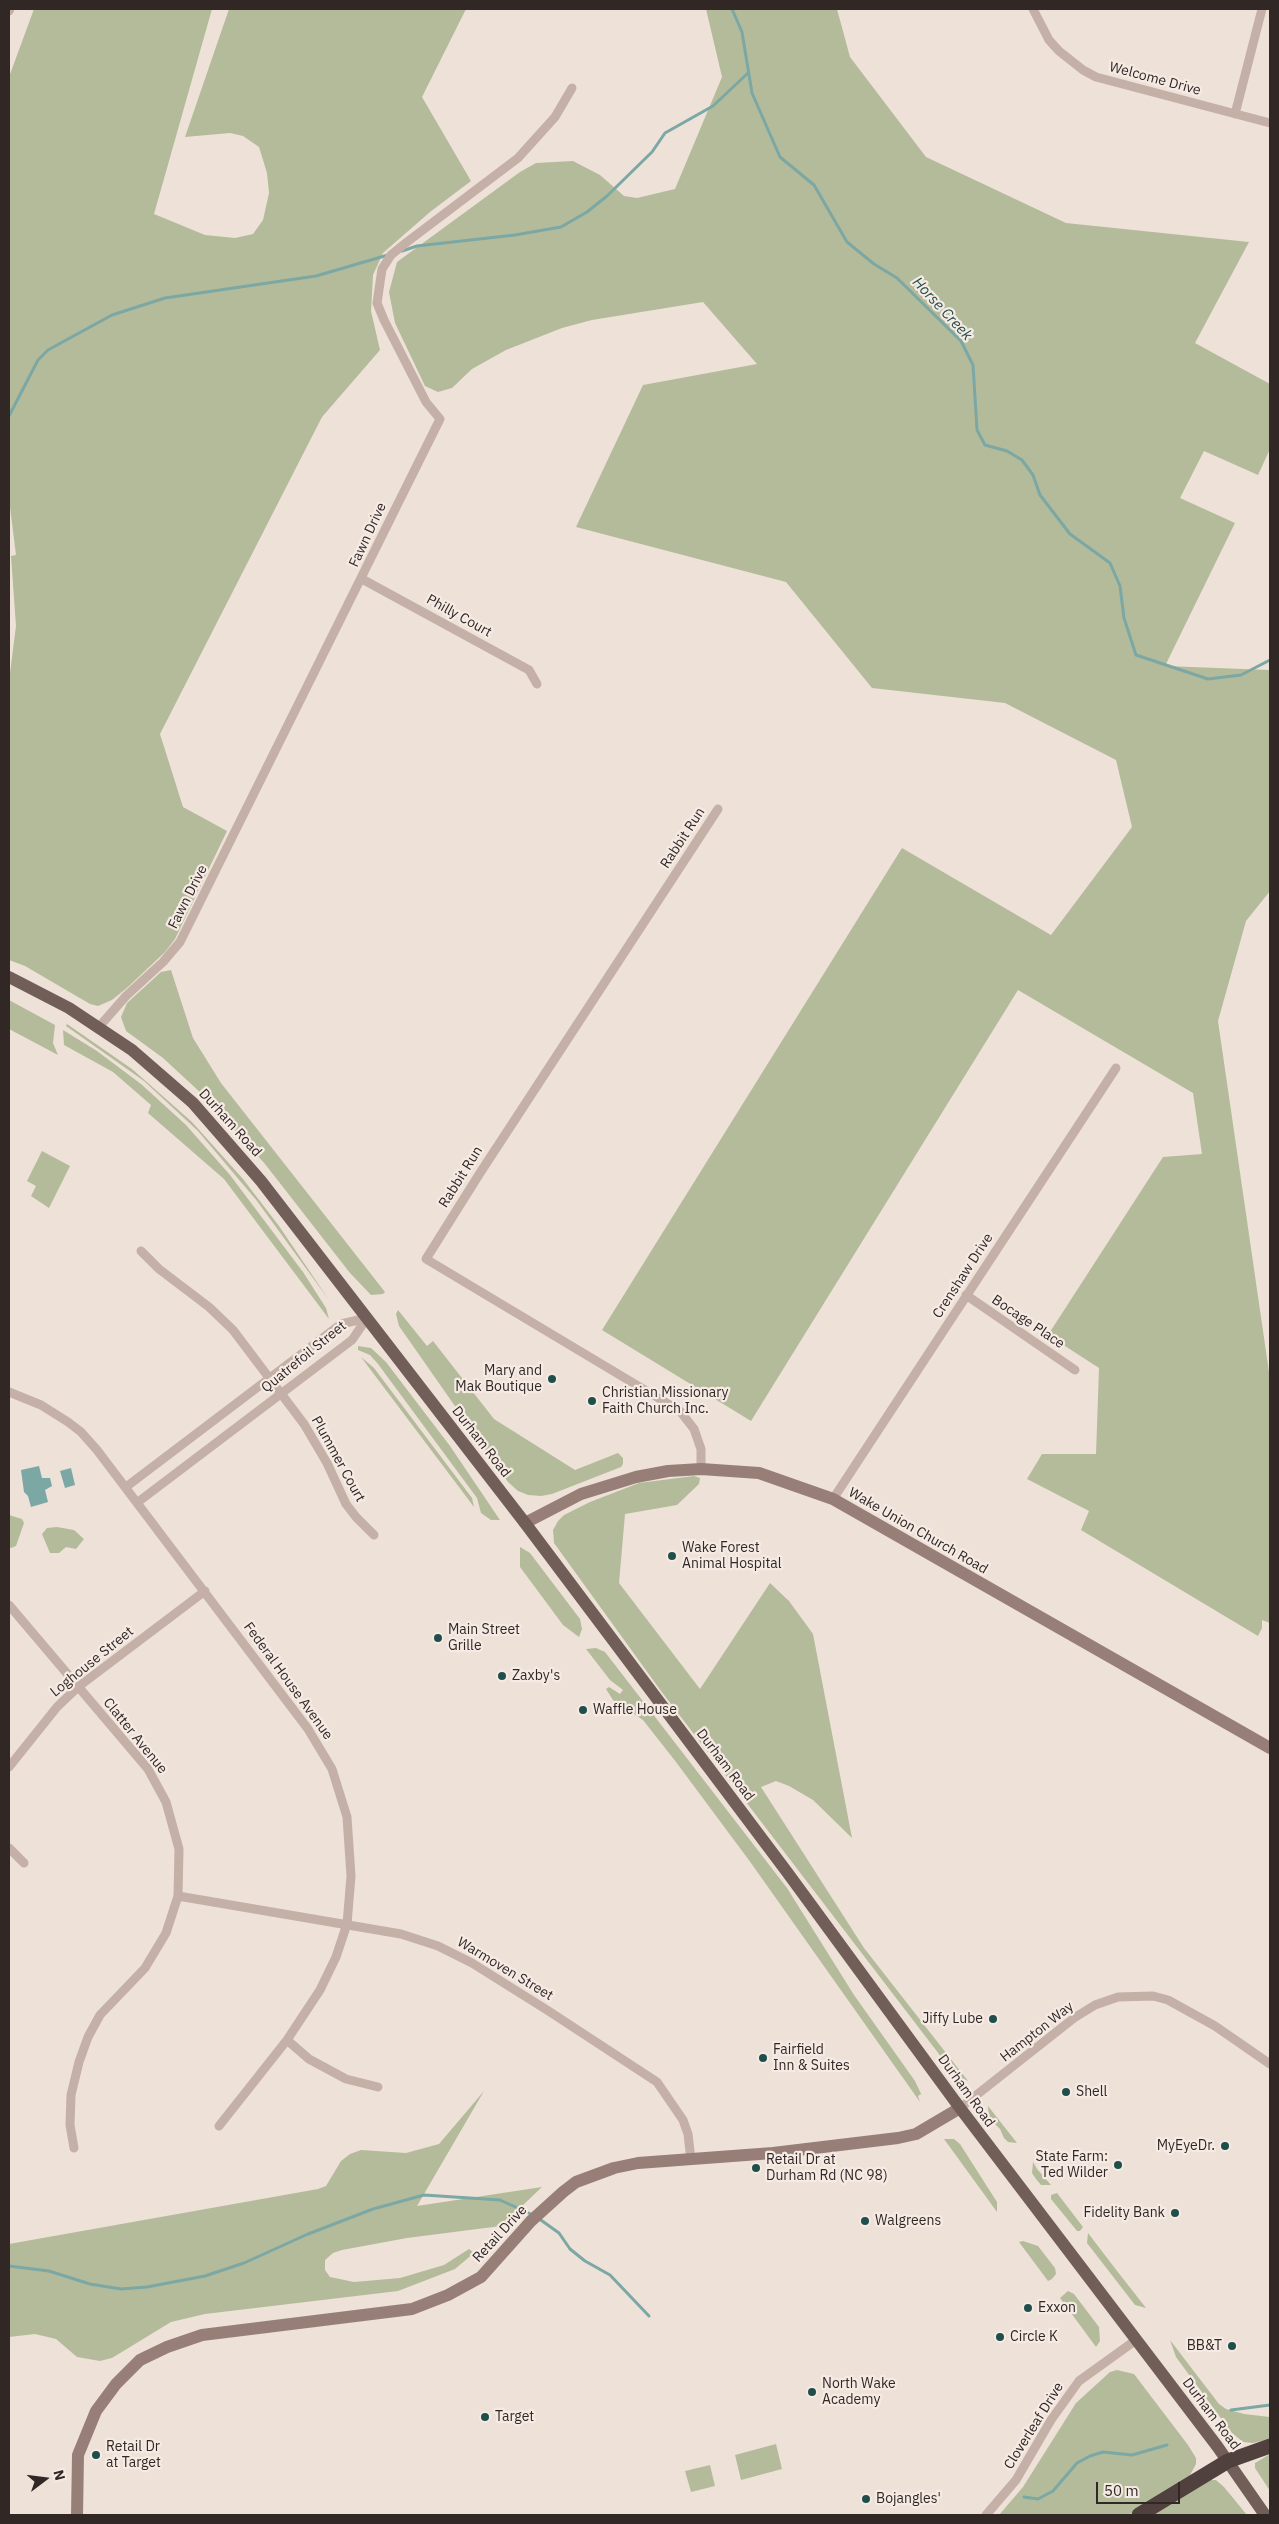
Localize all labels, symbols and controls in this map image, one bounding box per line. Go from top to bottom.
street label: Welcome Drive [1107,59,1203,99]
water label: Horse Creek [908,274,976,344]
street label: Fawn Drive [346,500,390,570]
street label: Philly Court [423,591,495,641]
street label: Rabbit Run [657,804,709,872]
street label: Fawn Drive [165,862,211,932]
street label: Durham Road [195,1086,265,1160]
street label: Rabbit Run [436,1143,486,1211]
street label: Crenshaw Drive [929,1230,997,1322]
street label: Bocage Place [988,1291,1068,1353]
street label: Quatrefoil Street [258,1318,350,1396]
place label: Mary and Mak Boutique [455,1363,542,1395]
marker: Mary and Mak Boutique [546,1373,558,1385]
place label: Christian Missionary Faith Church Inc. [602,1385,729,1418]
marker: Christian Missionary Faith Church Inc. [586,1395,598,1407]
street label: Durham Road [448,1403,514,1481]
street label: Plummer Court [308,1413,368,1505]
street label: Wake Union Church Road [845,1484,991,1578]
place label: Wake Forest Animal Hospital [682,1540,782,1572]
marker: Wake Forest Animal Hospital [666,1550,678,1562]
street label: Federal House Avenue [240,1619,336,1743]
place label: Main Street Grille [448,1622,520,1654]
street label: Loghouse Street [47,1623,137,1701]
marker: Main Street Grille [432,1632,444,1644]
place label: Zaxby's [512,1668,560,1684]
marker: Zaxby's [496,1670,508,1682]
street label: Clatter Avenue [99,1695,171,1777]
place label: Waffle House [593,1702,677,1718]
marker: Waffle House [577,1704,589,1716]
street label: Durham Road [693,1726,757,1804]
street label: Warmoven Street [454,1934,556,2004]
street label: Hampton Way [997,1998,1077,2066]
place label: Jiffy Lube [922,2011,983,2027]
marker: Jiffy Lube [987,2013,999,2025]
place label: Fairfield Inn & Suites [773,2042,850,2074]
street label: Durham Road [934,2051,998,2131]
marker: Fairfield Inn & Suites [757,2052,769,2064]
place label: Shell [1076,2084,1107,2100]
marker: Shell [1060,2086,1072,2098]
place label: MyEyeDr. [1157,2138,1215,2154]
marker: MyEyeDr. [1219,2140,1231,2152]
place label: State Farm: Ted Wilder [1035,2149,1108,2182]
place label: Retail Dr at Durham Rd (NC 98) [766,2152,888,2184]
marker: State Farm: Ted Wilder [1112,2159,1124,2171]
marker: Retail Dr at Durham Rd (NC 98) [750,2162,762,2174]
street label: Retail Drive [469,2202,531,2266]
place label: Fidelity Bank [1083,2205,1165,2221]
marker: Fidelity Bank [1169,2207,1181,2219]
place label: Walgreens [875,2213,941,2229]
marker: Walgreens [859,2215,871,2227]
place label: Exxon [1038,2300,1076,2316]
marker: Exxon [1022,2302,1034,2314]
place label: Circle K [1010,2329,1058,2345]
marker: Circle K [994,2331,1006,2343]
place label: BB&T [1187,2338,1222,2354]
marker: BB&T [1226,2340,1238,2352]
street label: Durham Road [1179,2375,1243,2453]
place label: North Wake Academy [822,2376,896,2408]
street label: Cloverleaf Drive [1001,2380,1067,2472]
marker: North Wake Academy [806,2386,818,2398]
place label: Target [495,2409,534,2425]
marker: Target [479,2411,491,2423]
place label: Retail Dr at Target [106,2439,161,2472]
marker: Retail Dr at Target [90,2449,102,2461]
north arrow [20,2454,70,2504]
text: N [49,2468,69,2482]
scale bar [1099,2472,1183,2504]
text: 50 m [1104,2481,1139,2500]
place label: Bojangles' [876,2491,941,2507]
marker: Bojangles' [860,2493,872,2505]

